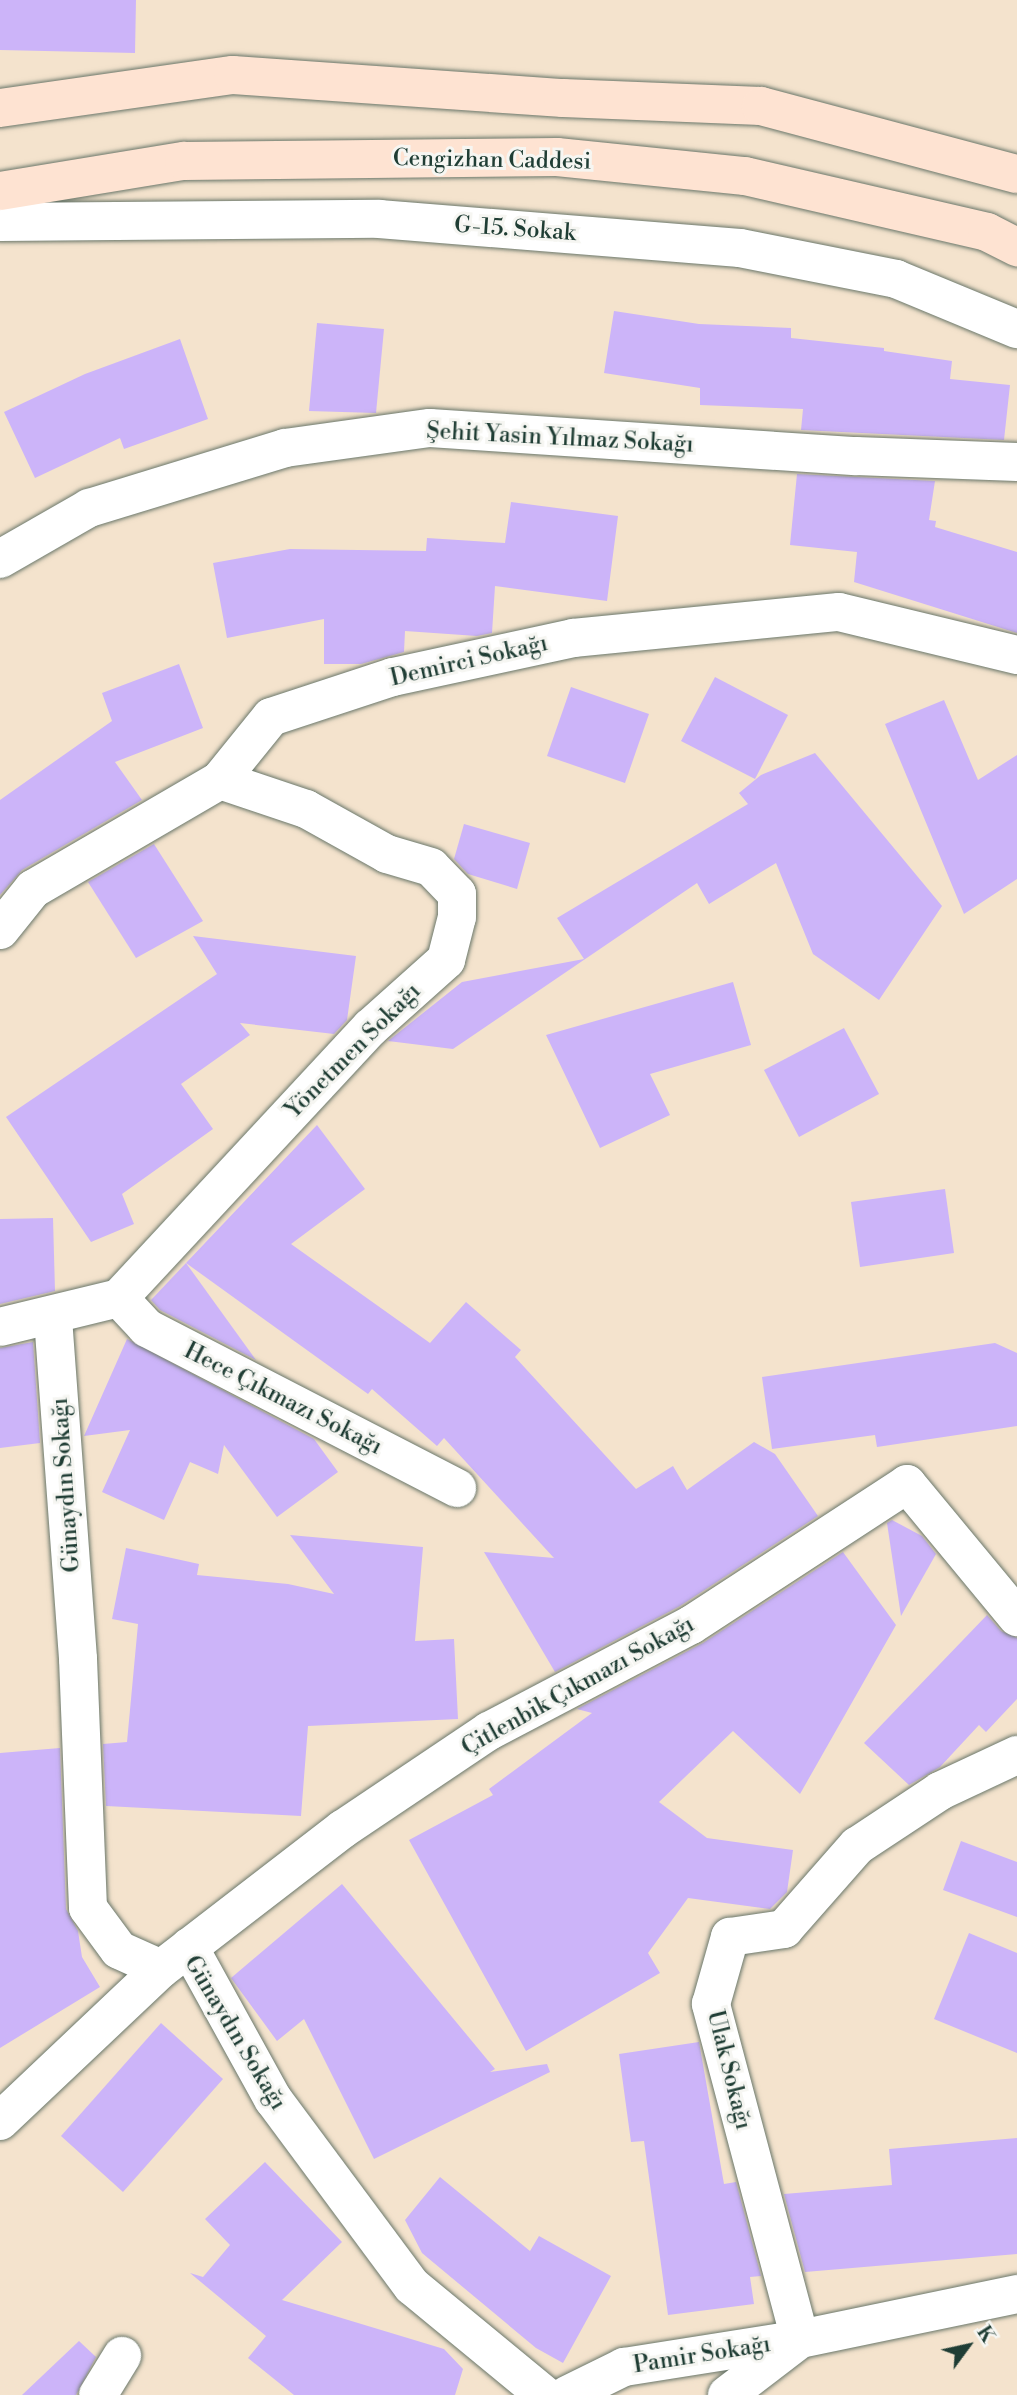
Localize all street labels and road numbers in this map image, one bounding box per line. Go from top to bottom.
street label: Cengizhan Caddesi [393,144,591,176]
street label: G-15. Sokak [453,211,577,247]
street label: Şehit Yasin Yılmaz Sokağı [426,417,694,459]
street label: Demirci Sokağı [388,629,550,693]
street label: Yönetmen Sokağı [280,978,426,1124]
street label: Hece Çıkmazı Sokağı [179,1337,387,1461]
street label: Günaydın Sokağı [46,1397,86,1573]
street label: Çitlenbik Çıkmazı Sokağı [457,1610,699,1762]
street label: Günaydın Sokağı [178,1951,292,2115]
street label: Ulak Sokağı [701,2007,757,2133]
street label: Pamir Sokağı [631,2331,773,2379]

